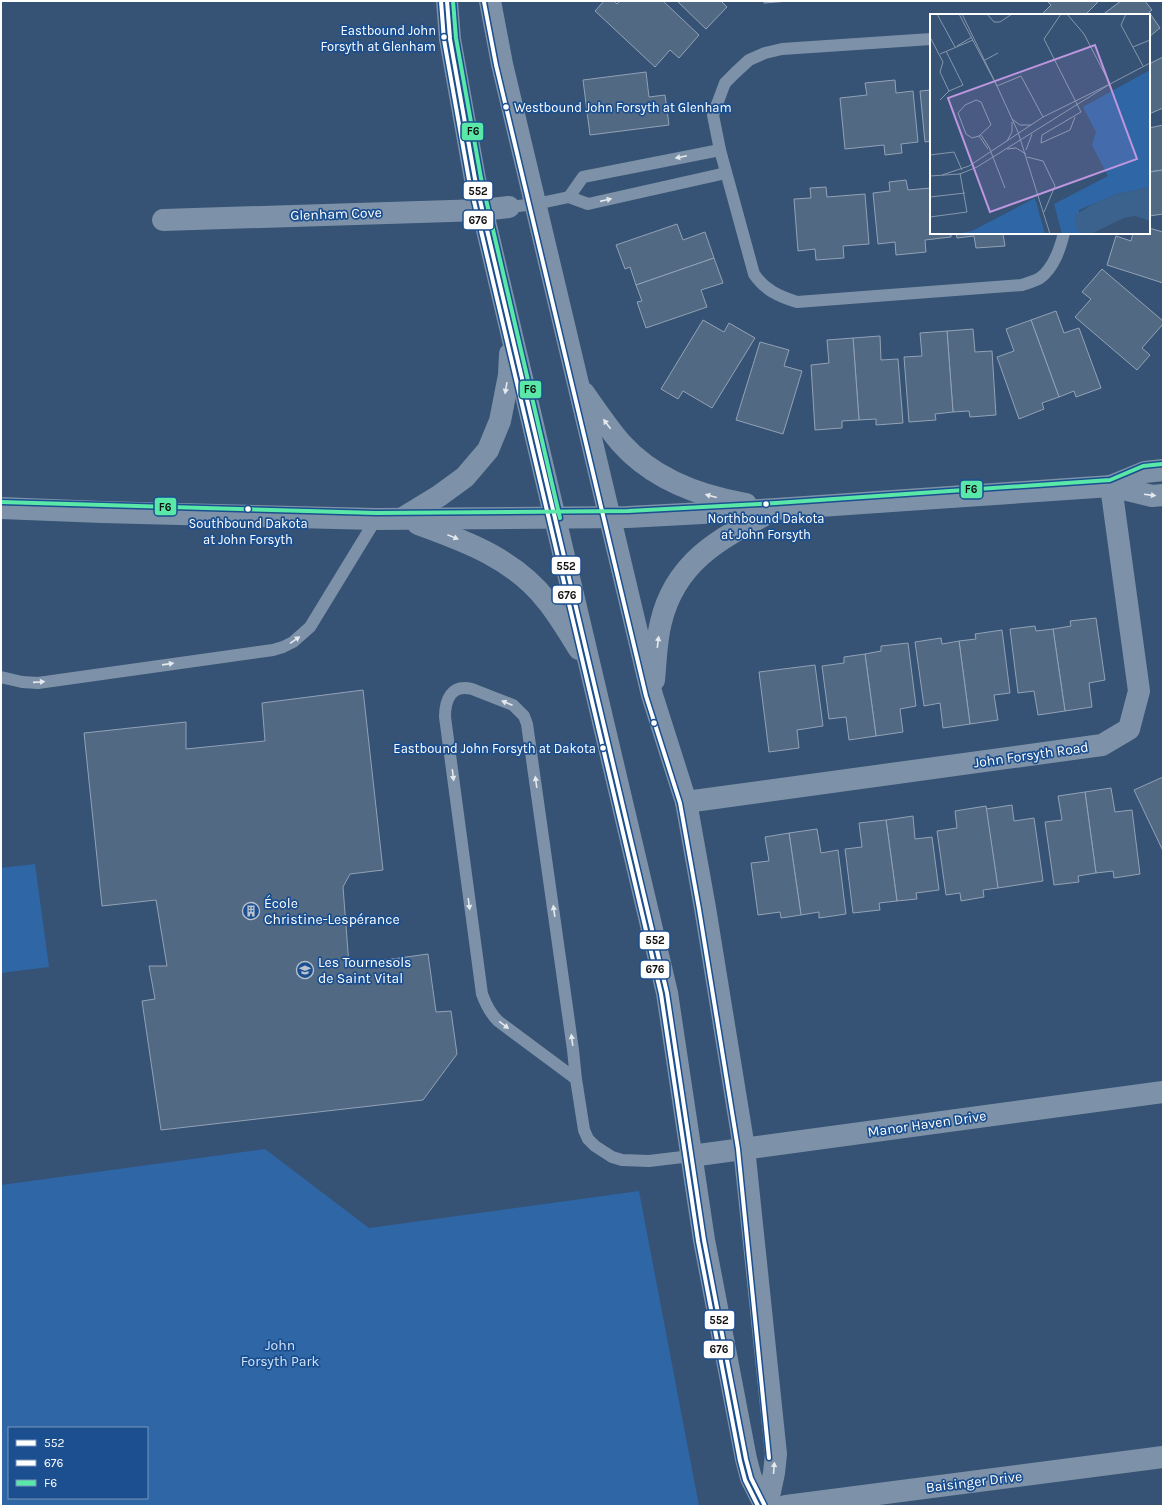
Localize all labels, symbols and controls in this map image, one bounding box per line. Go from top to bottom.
inset map [930,14,1150,234]
place label: Eastbound John Forsyth at Glenham [320,23,436,54]
marker: Eastbound John Forsyth at Glenham [439,32,449,42]
place label: Westbound John Forsyth at Glenham [514,100,732,115]
marker: Westbound John Forsyth at Glenham [501,102,511,112]
line badge: F6 [461,122,484,141]
text: F6 [467,125,480,138]
one-way arrow [675,155,688,161]
line badge: 552 [463,181,493,200]
text: 552 [468,185,488,198]
one-way arrow [600,197,613,203]
street label: Glenham Cove [290,204,382,224]
line badge: 676 [463,210,494,230]
text: 676 [469,214,488,227]
line badge: F6 [519,380,542,399]
one-way arrow [503,382,509,395]
text: F6 [524,383,537,396]
one-way arrow [603,418,611,429]
line badge: F6 [960,480,983,499]
text: F6 [965,483,978,496]
one-way arrow [1144,491,1157,498]
one-way arrow [705,493,717,499]
line badge: F6 [154,497,177,516]
marker: Northbound Dakota at John Forsyth [761,499,771,509]
text: F6 [159,501,172,514]
marker: Southbound Dakota at John Forsyth [243,504,253,514]
place label: Northbound Dakota at John Forsyth [708,511,824,542]
place label: Southbound Dakota at John Forsyth [188,516,308,547]
one-way arrow [447,534,459,540]
line badge: 552 [551,556,581,575]
text: 552 [556,560,576,573]
line badge: 676 [552,585,582,604]
text: 676 [558,589,577,602]
one-way arrow [289,636,300,644]
one-way arrow [655,636,662,649]
one-way arrow [162,661,174,667]
one-way arrow [33,679,45,686]
one-way arrow [500,699,512,705]
unlabelled marker [649,718,659,728]
street label: John Forsyth Road [972,739,1090,771]
place label: Eastbound John Forsyth at Dakota [393,741,596,756]
marker: Eastbound John Forsyth at Dakota [598,743,608,753]
one-way arrow [449,769,456,782]
one-way arrow [533,776,539,788]
place label: École Christine-Lespérance [264,894,400,928]
one-way arrow [466,898,472,910]
building icon: École Christine-Lespérance [241,901,261,921]
one-way arrow [551,905,557,917]
line badge: 552 [639,931,670,950]
text: 552 [645,934,665,947]
place label: Les Tournesols de Saint Vital [318,954,411,987]
school or university icon: Les Tournesols de Saint Vital [295,960,315,980]
line badge: 676 [640,960,670,979]
text: 676 [646,963,665,976]
one-way arrow [499,1021,509,1029]
one-way arrow [569,1034,575,1046]
street label: Manor Haven Drive [866,1107,988,1141]
line badge: 552 [704,1310,735,1330]
text: 552 [709,1314,729,1327]
park label: John Forsyth Park [241,1337,319,1370]
line badge: 676 [703,1340,734,1359]
text: 676 [710,1343,729,1356]
legend [8,1427,148,1499]
text: 552 [44,1436,65,1450]
text: 676 [44,1456,64,1470]
one-way arrow [771,1462,778,1474]
street label: Baisinger Drive [925,1468,1023,1496]
text: F6 [44,1476,57,1490]

